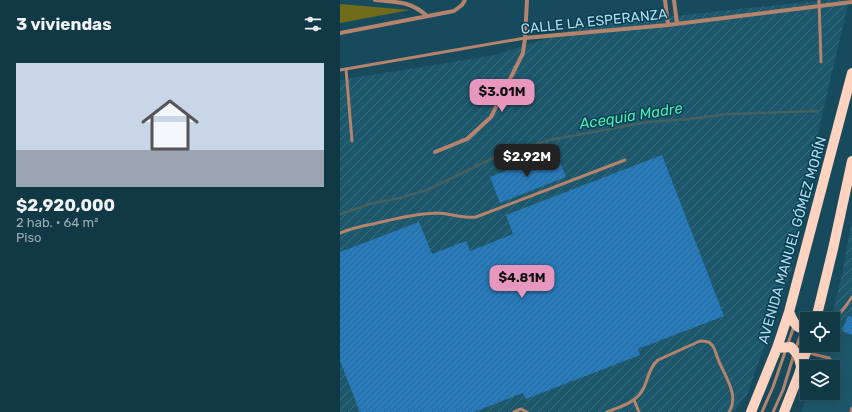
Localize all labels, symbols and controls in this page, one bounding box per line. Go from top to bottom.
street label: CALLE LA ESPERANZA [520,5,669,38]
icon: filters [302,13,324,35]
text: 3 viviendas [16,14,112,34]
pin: $3.01M [469,79,535,113]
text: $3.01M [479,84,525,99]
icon: home [134,89,206,161]
water label: Acequia Madre [577,99,685,133]
street label: AVENIDA MANUEL GÓMEZ MORÍN [754,134,830,346]
pin: $2.92M [494,144,560,178]
text: $2.92M [503,149,551,164]
text: $2,920,000 [16,195,115,215]
text: 2 hab. · 64 m² [16,215,99,230]
text: Piso [16,230,42,245]
pin: $4.81M [489,265,555,299]
text: $4.81M [498,270,546,285]
map controls [800,312,840,400]
button: locate [800,312,840,352]
button: layers [800,360,840,400]

